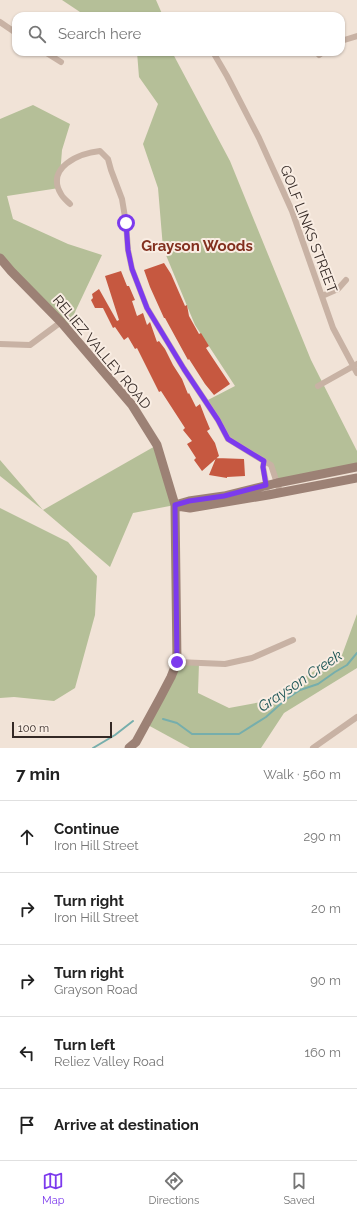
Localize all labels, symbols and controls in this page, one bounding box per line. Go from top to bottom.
search box [12,12,345,56]
icon: search [26,23,48,45]
text: Search here [58,25,141,43]
street label: GOLF LINKS STREET [277,163,341,296]
route start [117,214,135,232]
district label: Grayson Woods [141,237,253,255]
street label: RELIEZ VALLEY ROAD [50,292,154,412]
water label: Grayson Creek [254,646,346,716]
route end [168,653,186,671]
scale bar [12,720,112,739]
text: 100 m [18,722,49,735]
text: 7 min [16,764,60,784]
text: Walk · 560 m [263,767,341,782]
text: Continue [54,820,119,838]
icon: ahead [16,826,38,848]
text: 290 m [303,829,341,844]
text: Iron Hill Street [54,838,139,853]
text: Turn right [54,892,124,910]
icon: right [16,898,38,920]
text: 20 m [311,901,341,916]
text: Iron Hill Street [54,910,139,925]
text: Turn right [54,964,124,982]
icon: right [16,970,38,992]
text: 90 m [310,973,341,988]
text: Grayson Road [54,982,138,997]
text: Turn left [54,1036,115,1054]
icon: left [16,1042,38,1064]
text: 160 m [304,1045,341,1060]
text: Reliez Valley Road [54,1054,164,1069]
icon: arrive [16,1114,38,1136]
text: Arrive at destination [54,1116,199,1134]
tab: Map [42,1170,64,1207]
tab: Directions [149,1170,199,1207]
tab: Saved [283,1170,315,1207]

